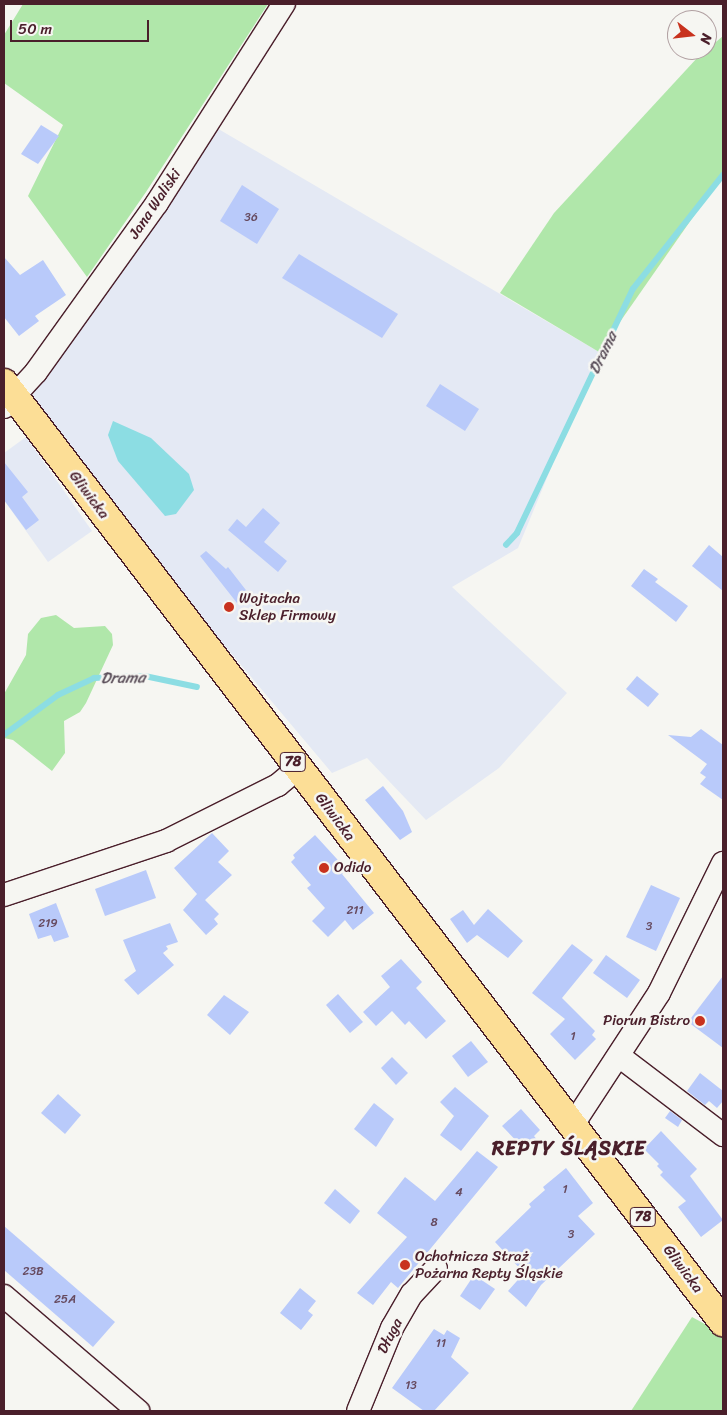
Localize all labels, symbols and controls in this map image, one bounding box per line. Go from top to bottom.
scale bar [12,10,151,42]
north arrow [667,10,717,60]
text: 50 m [18,16,52,42]
text: N [693,31,719,47]
street label: Jana Waliski [125,166,185,242]
house number: 36 [244,211,258,225]
water label: Drama [585,329,621,377]
street label: Gliwicka [65,468,113,522]
place label: Wojtacha Sklep Firmowy [239,589,336,624]
marker: Wojtacha Sklep Firmowy [223,601,235,613]
water label: Drama [101,668,145,688]
road number: 78 [279,750,307,774]
street label: Gliwicka [311,790,359,844]
place label: Odido [334,859,371,877]
marker: Odido [318,862,330,874]
house number: 211 [346,904,364,918]
house number: 219 [38,917,58,931]
house number: 3 [646,920,652,934]
place label: Piorun Bistro [602,1012,690,1030]
marker: Piorun Bistro [694,1015,706,1027]
house number: 1 [570,1030,576,1044]
district label: REPTY ŚLĄSKIE [491,1136,647,1160]
house number: 1 [562,1183,568,1197]
house number: 4 [455,1186,463,1200]
road number: 78 [629,1206,657,1228]
house number: 8 [430,1216,438,1230]
house number: 3 [568,1228,574,1242]
street label: Gliwicka [659,1242,707,1296]
place label: Ochotnicza Straż Pożarna Repty Śląskie [415,1247,563,1282]
marker: Ochotnicza Straż Pożarna Repty Śląskie [399,1259,411,1271]
house number: 23B [22,1265,44,1279]
house number: 25A [54,1293,76,1307]
street label: Długa [374,1315,406,1357]
house number: 11 [436,1337,446,1351]
house number: 13 [405,1379,417,1393]

